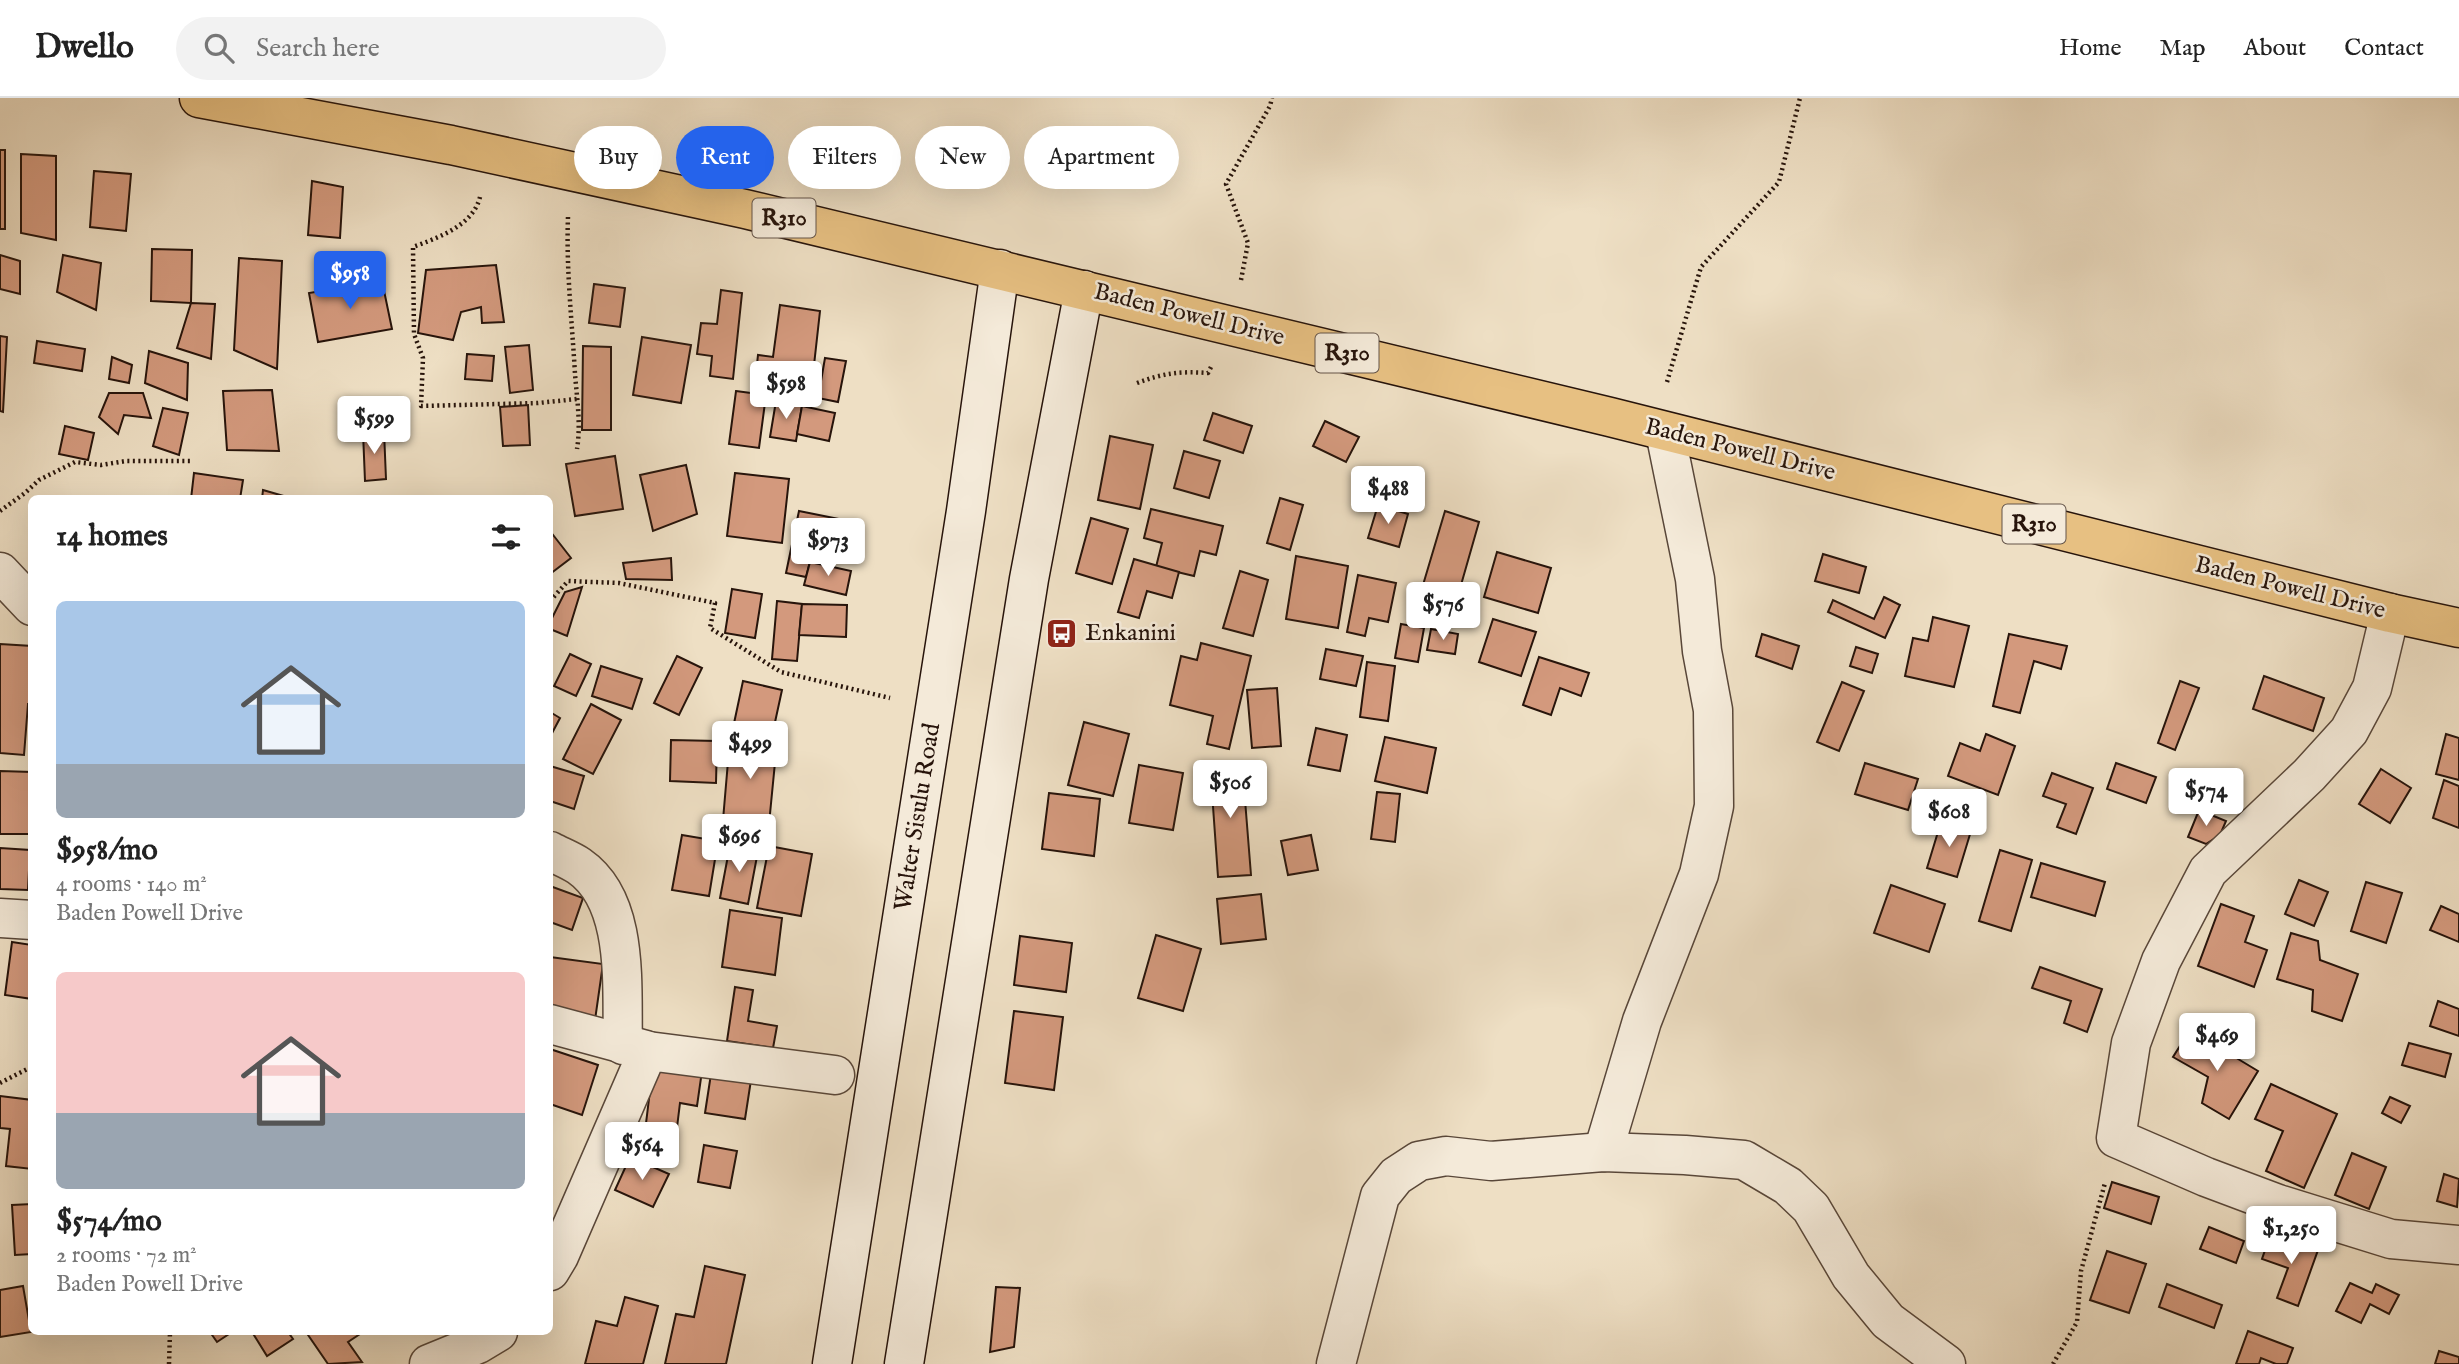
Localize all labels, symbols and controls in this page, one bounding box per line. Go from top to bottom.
search box [176,17,666,80]
text: Dwello [35,27,134,69]
icon: search [200,29,238,67]
text: Search here [256,32,380,65]
text: Home [2059,33,2122,64]
text: Map [2160,33,2206,64]
text: About [2244,33,2306,64]
text: Contact [2344,33,2424,64]
chip: Buy [574,126,662,189]
chip: Rent [676,126,774,189]
chip: Filters [788,126,901,189]
chip: New [915,126,1010,189]
chip: Apartment [1024,126,1179,189]
road number: R310 [752,198,816,238]
pin: $958 [309,252,391,311]
text: $958 [330,259,370,288]
street label: Baden Powell Drive [1091,276,1287,354]
road number: R310 [1316,334,1378,372]
pin: $598 [745,362,827,421]
text: $598 [766,369,806,398]
pin: $599 [333,396,415,456]
text: $599 [353,404,395,433]
street label: Baden Powell Drive [1642,411,1838,489]
pin: $488 [1347,466,1429,526]
text: $488 [1367,474,1409,503]
road number: R310 [2002,504,2066,544]
text: 14 homes [56,518,168,556]
icon: filters [487,518,525,556]
pin: $973 [787,518,869,578]
text: $973 [807,526,849,555]
street label: Baden Powell Drive [2192,549,2388,627]
pin: $576 [1402,582,1484,642]
text: $576 [1422,590,1464,619]
bus stop icon: Enkanini [1045,616,1079,650]
place label: Enkanini [1085,618,1176,649]
icon: home [228,647,354,773]
street label: Walter Sisulu Road [888,721,948,913]
pin: $499 [709,722,791,781]
text: $499 [728,729,772,758]
pin: $506 [1189,760,1271,820]
text: $506 [1209,768,1251,797]
pin: $574 [2165,768,2247,828]
text: $574 [2184,776,2228,805]
pin: $608 [1908,790,1990,849]
text: $608 [1928,797,1970,826]
pin: $696 [698,814,780,874]
text: $696 [718,822,760,851]
text: $958/mo [56,832,158,870]
text: 4 rooms · 140 m² [56,870,207,899]
text: Baden Powell Drive [56,899,243,928]
pin: $469 [2176,1014,2258,1073]
icon: home [228,1018,354,1144]
text: $469 [2195,1021,2239,1050]
pin: $564 [601,1122,683,1182]
text: $564 [621,1130,663,1159]
text: $574/mo [56,1203,162,1241]
pin: $1,250 [2234,1206,2348,1266]
text: $1,250 [2262,1214,2320,1243]
text: 2 rooms · 72 m² [56,1241,197,1270]
text: Baden Powell Drive [56,1270,243,1299]

